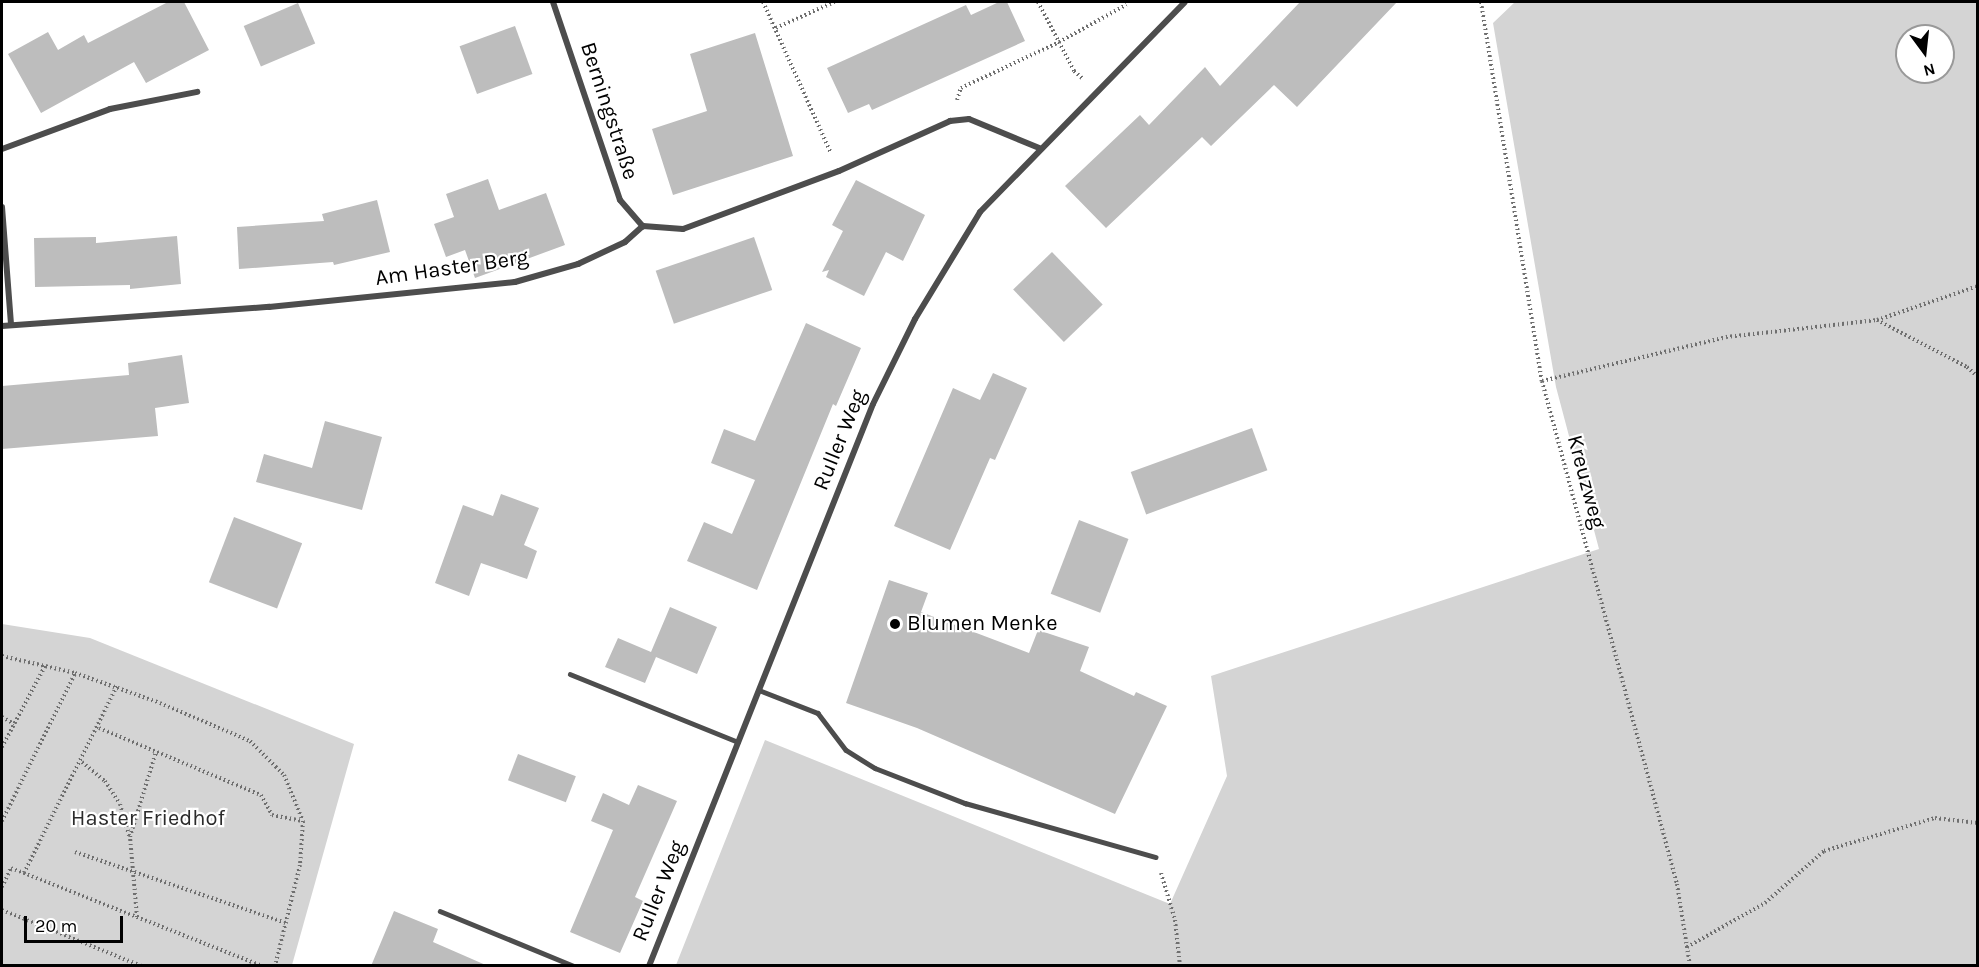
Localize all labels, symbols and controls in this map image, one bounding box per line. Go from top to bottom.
north arrow [1895,24,1955,84]
street label: Berningstraße [574,39,644,183]
text: N [1921,59,1937,81]
street label: Am Haster Berg [374,244,530,292]
street label: Ruller Weg [808,386,872,494]
street label: Kreuzweg [1561,432,1611,532]
place label: Blumen Menke [907,611,1057,637]
marker: Blumen Menke [888,617,902,631]
park label: Haster Friedhof [71,806,225,832]
street label: Ruller Weg [627,837,691,945]
scale bar [27,904,126,942]
text: 20 m [35,915,77,937]

